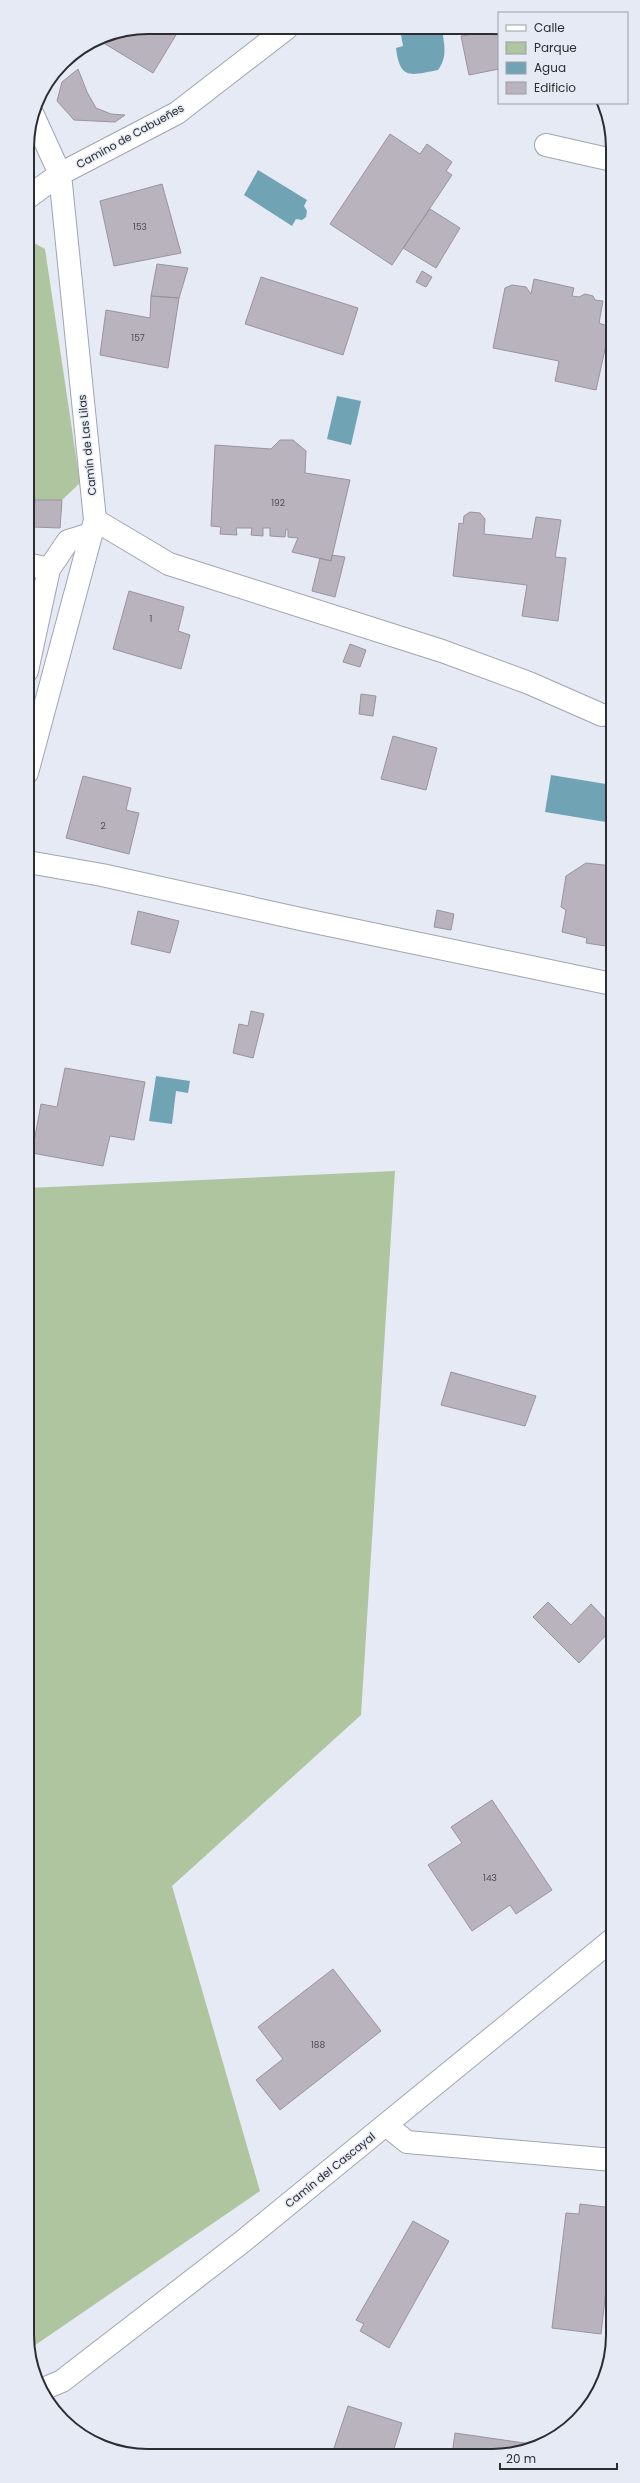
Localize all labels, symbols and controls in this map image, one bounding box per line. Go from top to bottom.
legend [498,12,628,104]
text: Calle [534,19,565,36]
text: Parque [534,39,577,56]
text: Agua [534,59,566,76]
text: Edificio [534,79,576,96]
street label: Camino de Cabueñes [73,100,187,172]
house number: 153 [133,221,147,233]
house number: 157 [131,332,145,344]
street label: Camín de Las Lilas [74,394,100,496]
house number: 192 [271,497,285,509]
house number: 1 [150,613,153,625]
house number: 2 [100,820,106,832]
house number: 143 [483,1872,497,1884]
house number: 188 [311,2039,325,2051]
street label: Camín del Cascayal [281,2129,379,2211]
scale bar [500,2445,617,2471]
text: 20 m [506,2450,536,2467]

